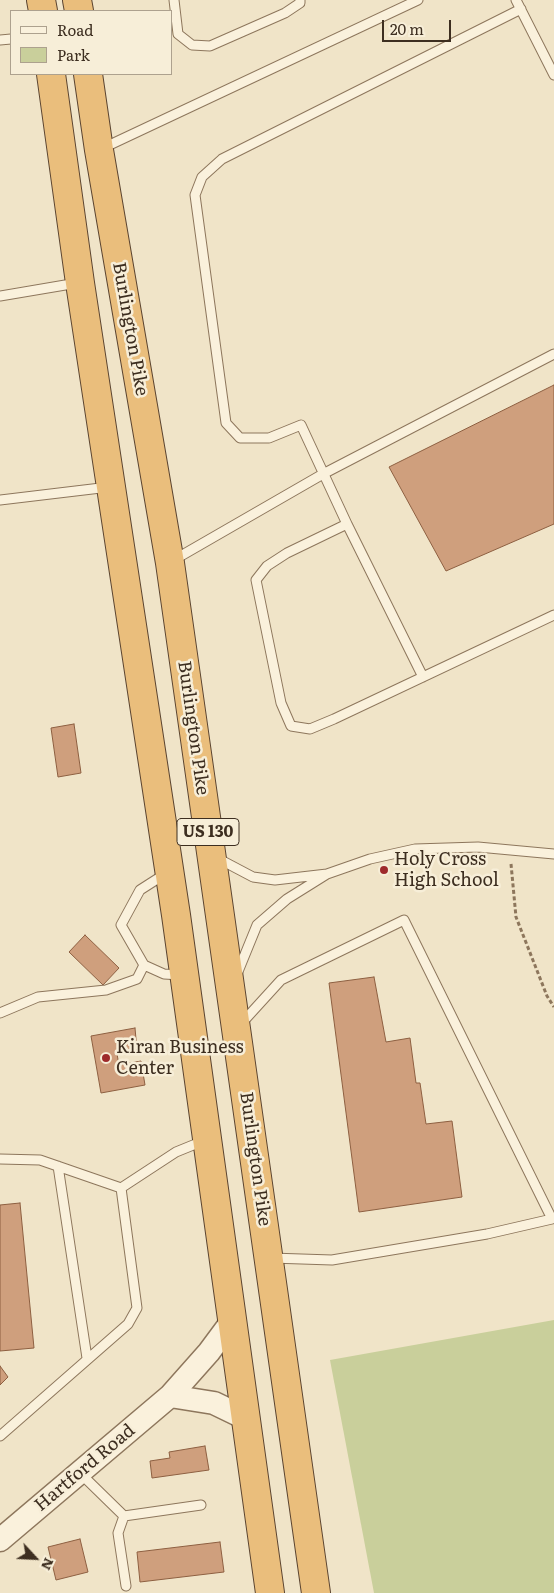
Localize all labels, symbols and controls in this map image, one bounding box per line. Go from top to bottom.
legend [10,10,172,75]
scale bar [384,10,453,42]
text: 20 m [390,17,424,40]
text: Road [57,18,93,41]
text: Park [57,43,90,66]
street label: Burlington Pike [108,260,152,398]
street label: Burlington Pike [173,659,213,797]
road number: US 130 [177,819,239,846]
place label: Holy Cross High School [394,849,499,892]
marker: Holy Cross High School [378,864,390,876]
place label: Kiran Business Center [116,1037,244,1080]
marker: Kiran Business Center [100,1052,112,1064]
street label: Burlington Pike [235,1090,275,1228]
street label: Hartford Road [30,1420,140,1516]
north arrow [10,1533,60,1583]
text: N [37,1555,60,1574]

